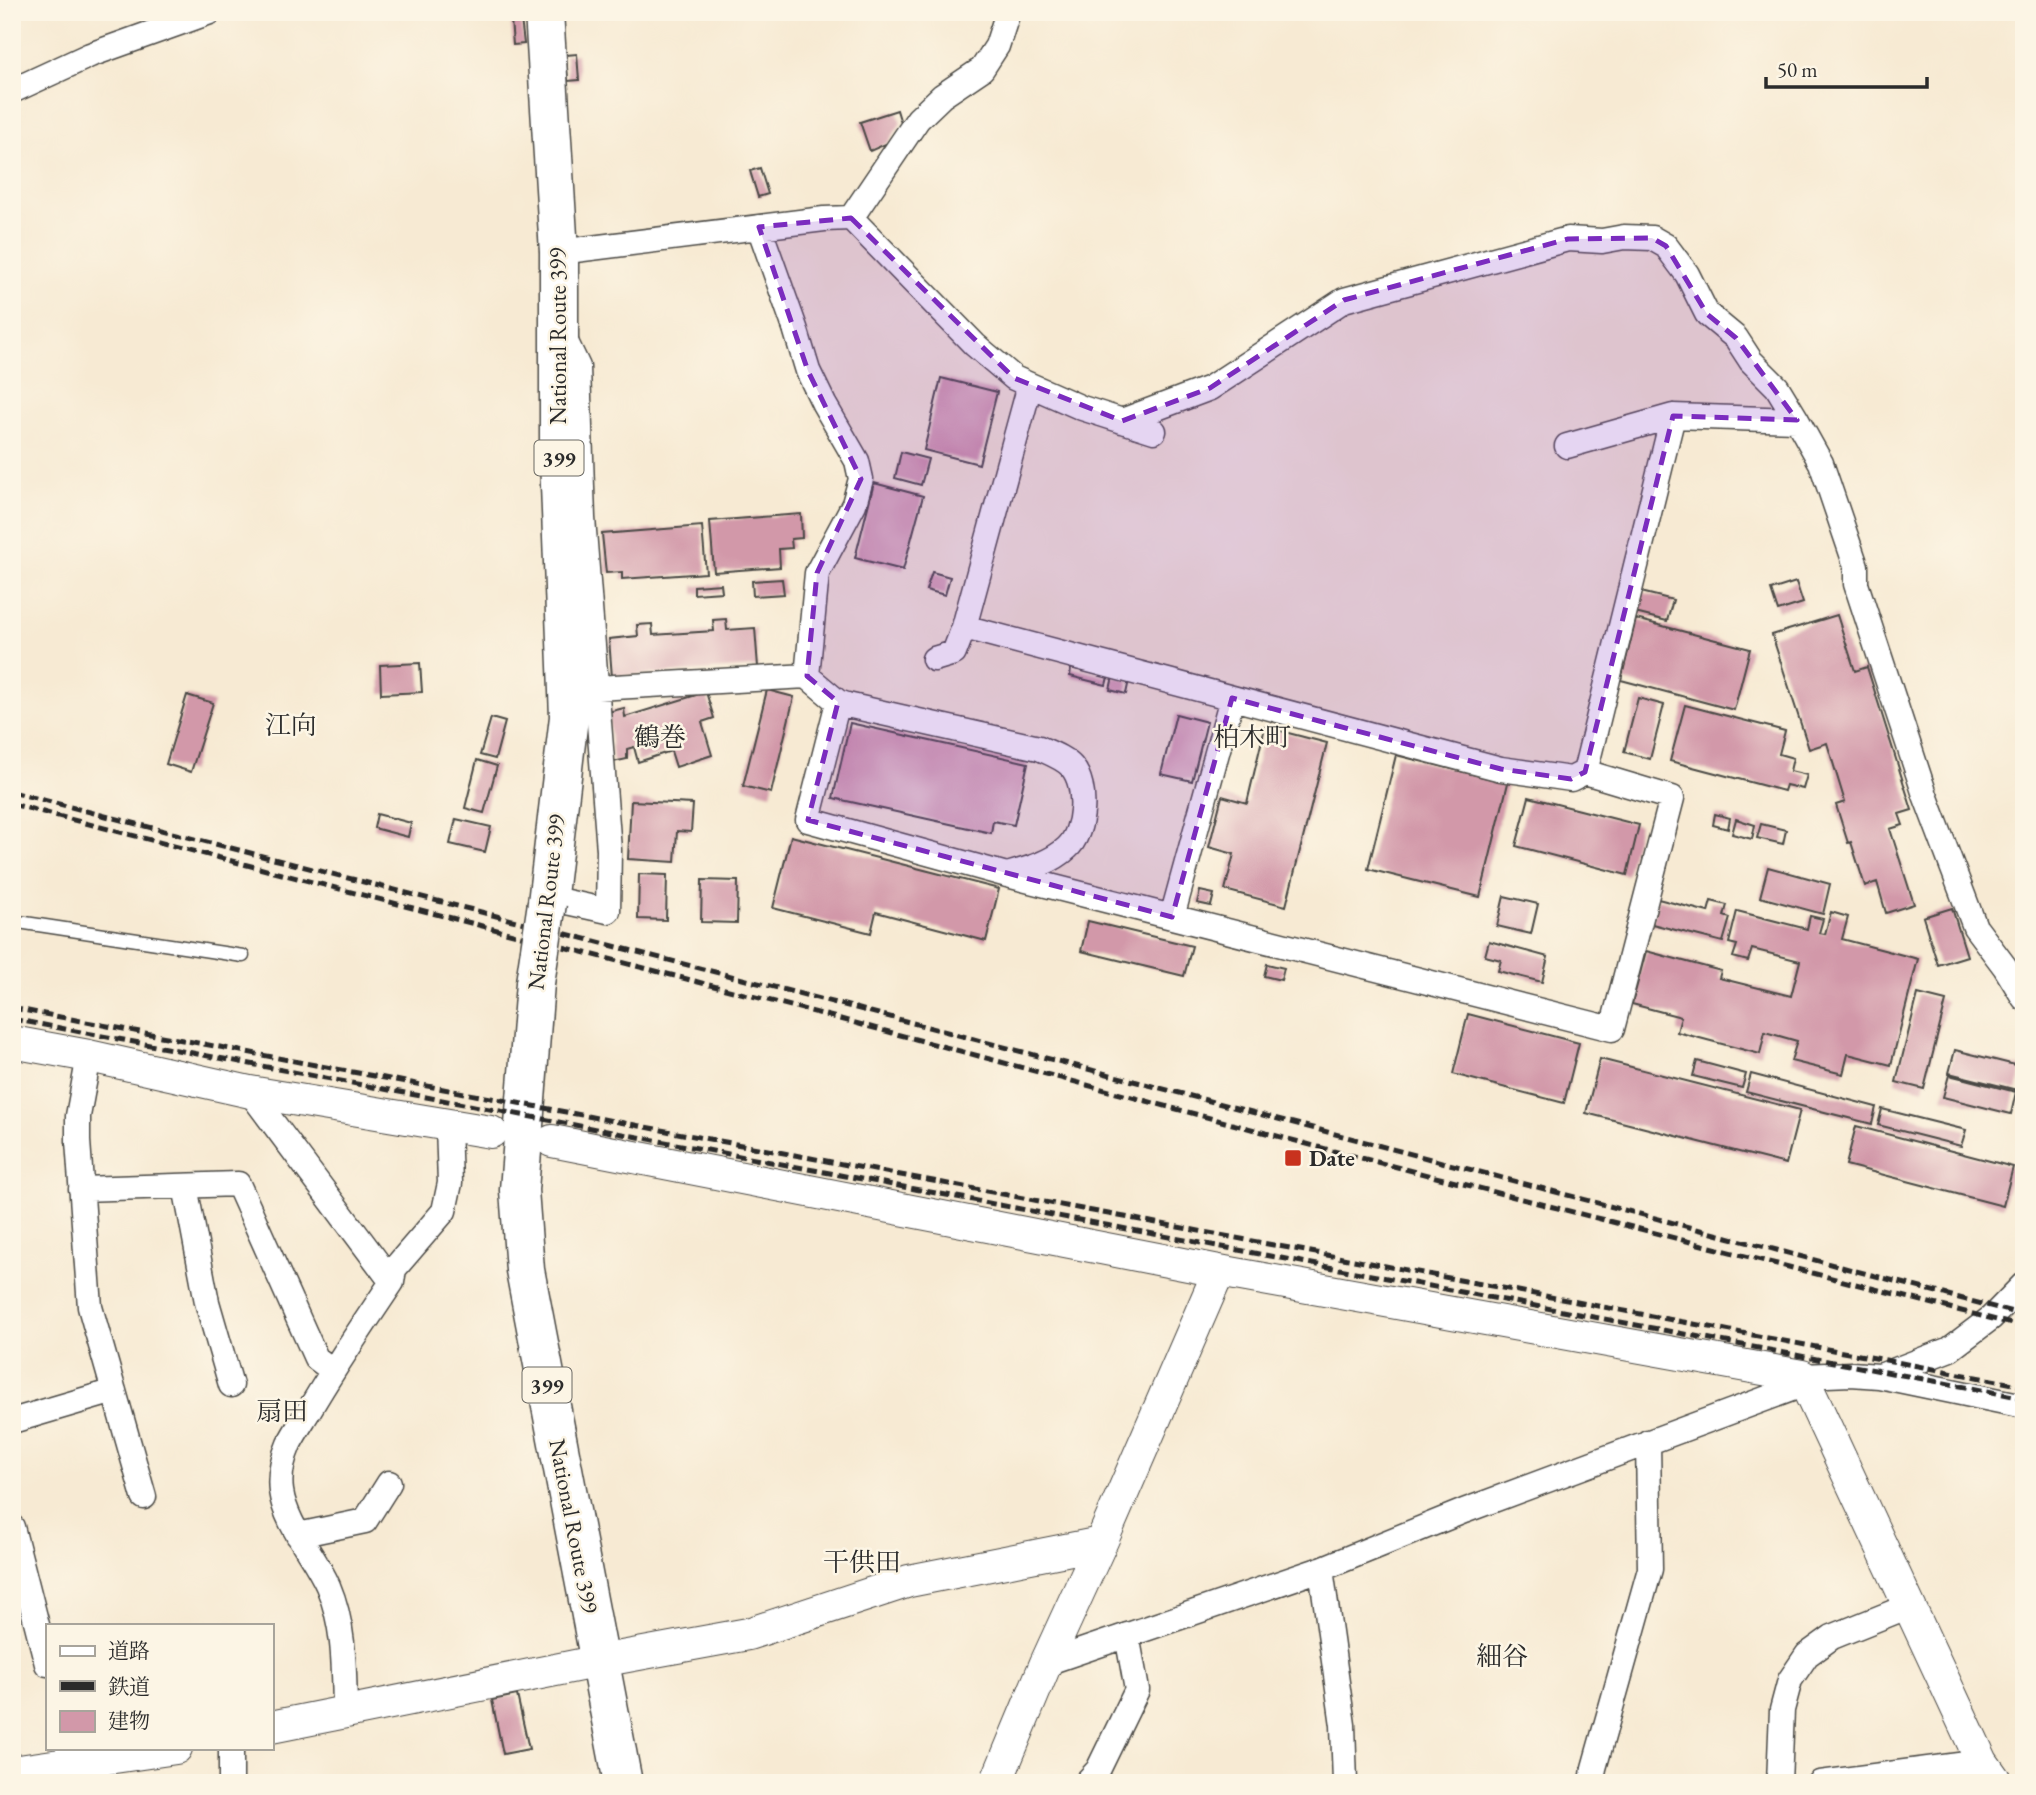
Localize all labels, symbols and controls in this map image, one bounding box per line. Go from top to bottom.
scale bar [1766,46,1927,90]
text: 50 m [1777,56,1818,83]
street label: National Route 399 [543,248,573,424]
road number: 399 [534,440,584,476]
district label: 江向 [265,708,317,742]
district label: 鶴巻 [634,720,686,754]
district label: 柏木町 [1213,720,1291,754]
street label: National Route 399 [520,812,572,992]
place label: Date [1309,1143,1355,1173]
marker: Date [1283,1148,1303,1168]
road number: 399 [522,1368,572,1402]
district label: 扇田 [256,1394,308,1428]
street label: National Route 399 [542,1436,606,1616]
district label: 干供田 [823,1545,901,1579]
legend [46,1624,273,1750]
text: 道路 [108,1637,150,1664]
district label: 細谷 [1476,1639,1528,1673]
text: 鉄道 [108,1673,150,1700]
text: 建物 [108,1707,150,1734]

